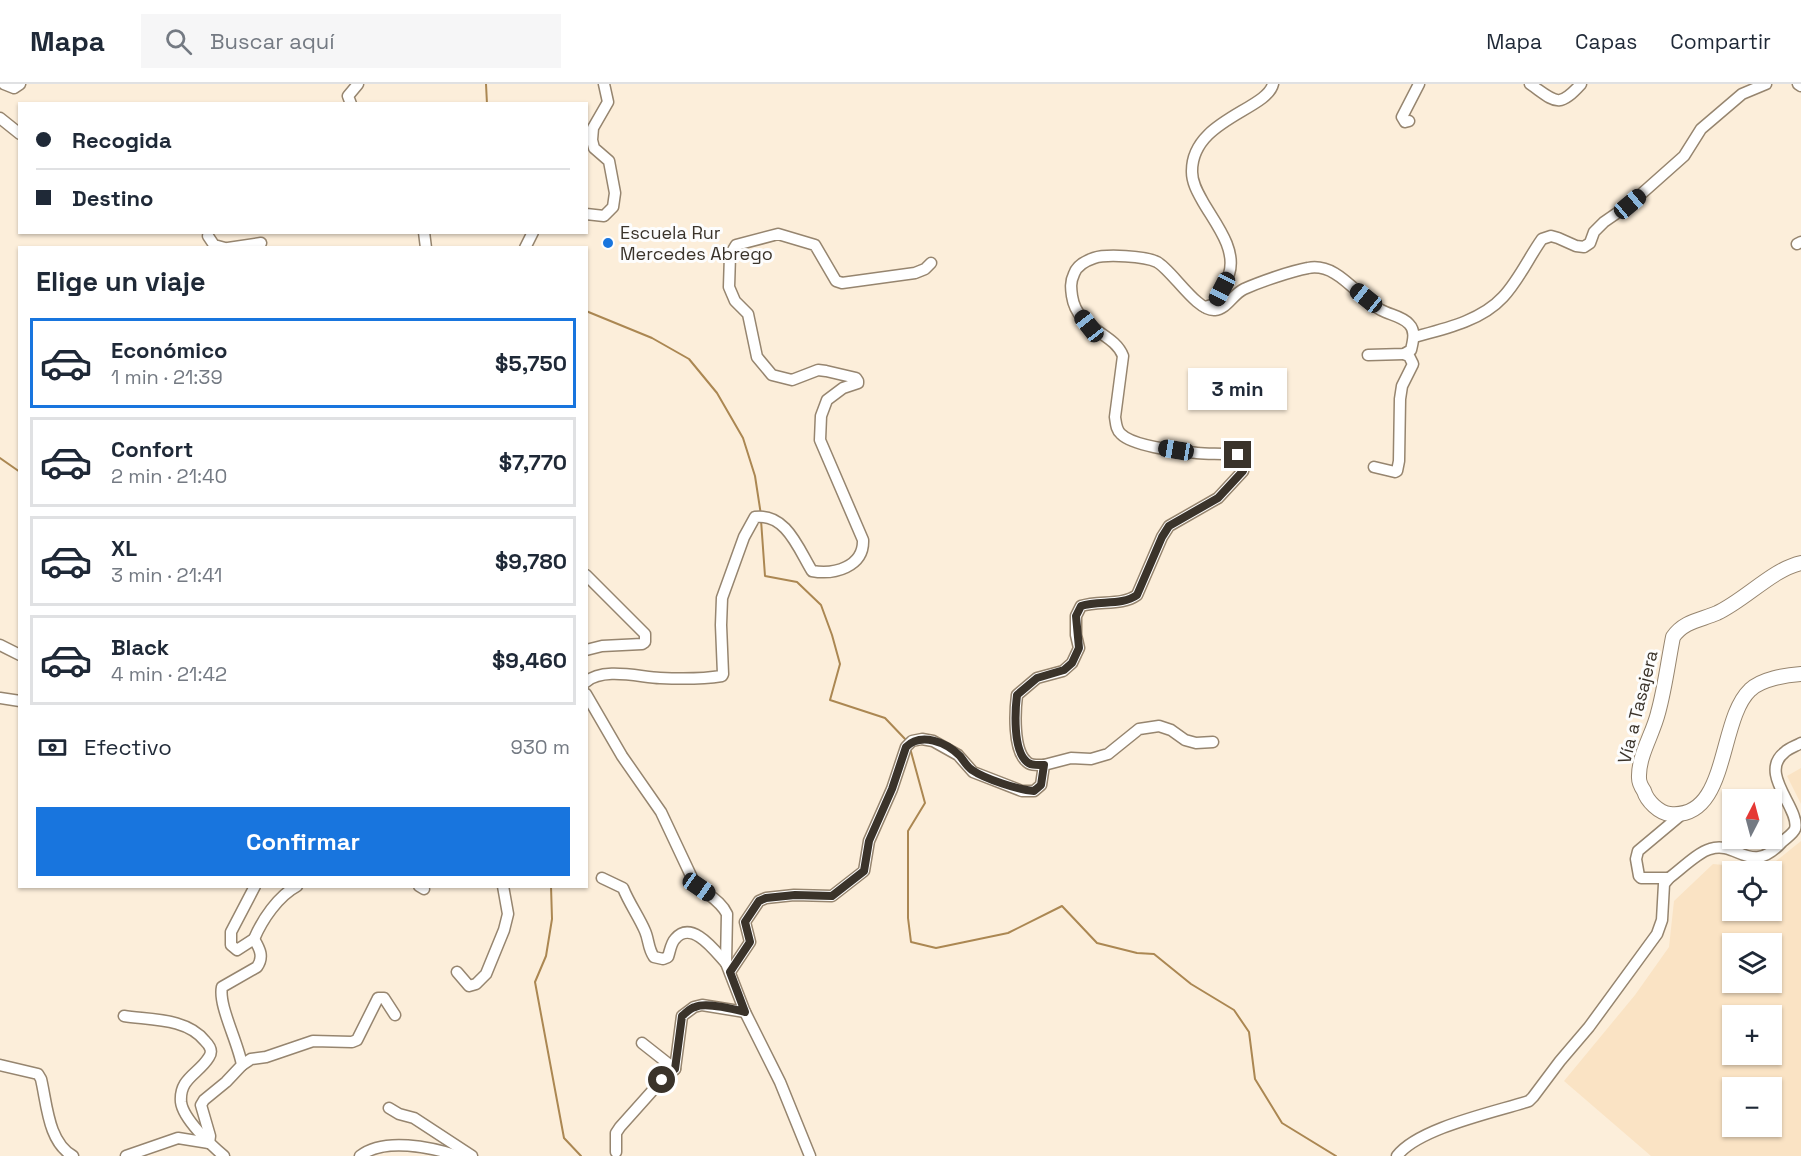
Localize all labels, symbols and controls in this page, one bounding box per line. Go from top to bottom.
search box [141,14,561,68]
text: Mapa [30,23,105,59]
icon: search [162,25,195,58]
text: Buscar aquí [210,27,335,55]
text: Mapa [1486,28,1542,55]
text: Capas [1575,28,1637,55]
text: Compartir [1670,28,1771,55]
text: Recogida [72,126,172,154]
text: Destino [72,184,154,212]
car [1610,186,1650,222]
place label: Escuela Rur Mercedes Abrego [620,221,773,265]
marker: Escuela Rur Mercedes Abrego [601,236,615,250]
text: Elige un viaje [36,264,206,299]
car [1206,269,1238,309]
car [1346,280,1386,316]
car [1071,306,1107,346]
icon: car [39,336,93,390]
text: Económico [111,336,228,364]
text: $5,750 [495,349,567,377]
text: 1 min · 21:39 [111,364,223,390]
callout: 3 min [1188,368,1288,410]
text: 3 min [1212,376,1263,402]
icon: car [39,435,93,489]
text: Confort [111,435,193,463]
car [1157,438,1195,462]
route end [1224,441,1251,468]
text: $7,770 [499,448,567,476]
text: 2 min · 21:40 [111,463,227,489]
icon: car [39,534,93,588]
text: XL [111,534,137,562]
text: $9,780 [495,547,567,575]
text: 3 min · 21:41 [111,562,222,588]
icon: car [39,633,93,687]
text: Black [111,633,169,661]
text: $9,460 [492,646,567,674]
street label: Vía a Tasajera [1612,648,1663,766]
text: 4 min · 21:42 [111,661,227,687]
icon: cash [36,731,69,764]
text: Efectivo [84,733,172,761]
text: 930 m [511,734,570,760]
north arrow [1722,789,1782,849]
map controls [1722,789,1782,1137]
button: Confirmar [36,807,570,876]
button: locate [1722,861,1782,921]
car [679,869,719,905]
button: layers [1722,933,1782,993]
button: + [1722,1005,1782,1065]
route start [648,1066,675,1093]
button: − [1722,1077,1782,1137]

